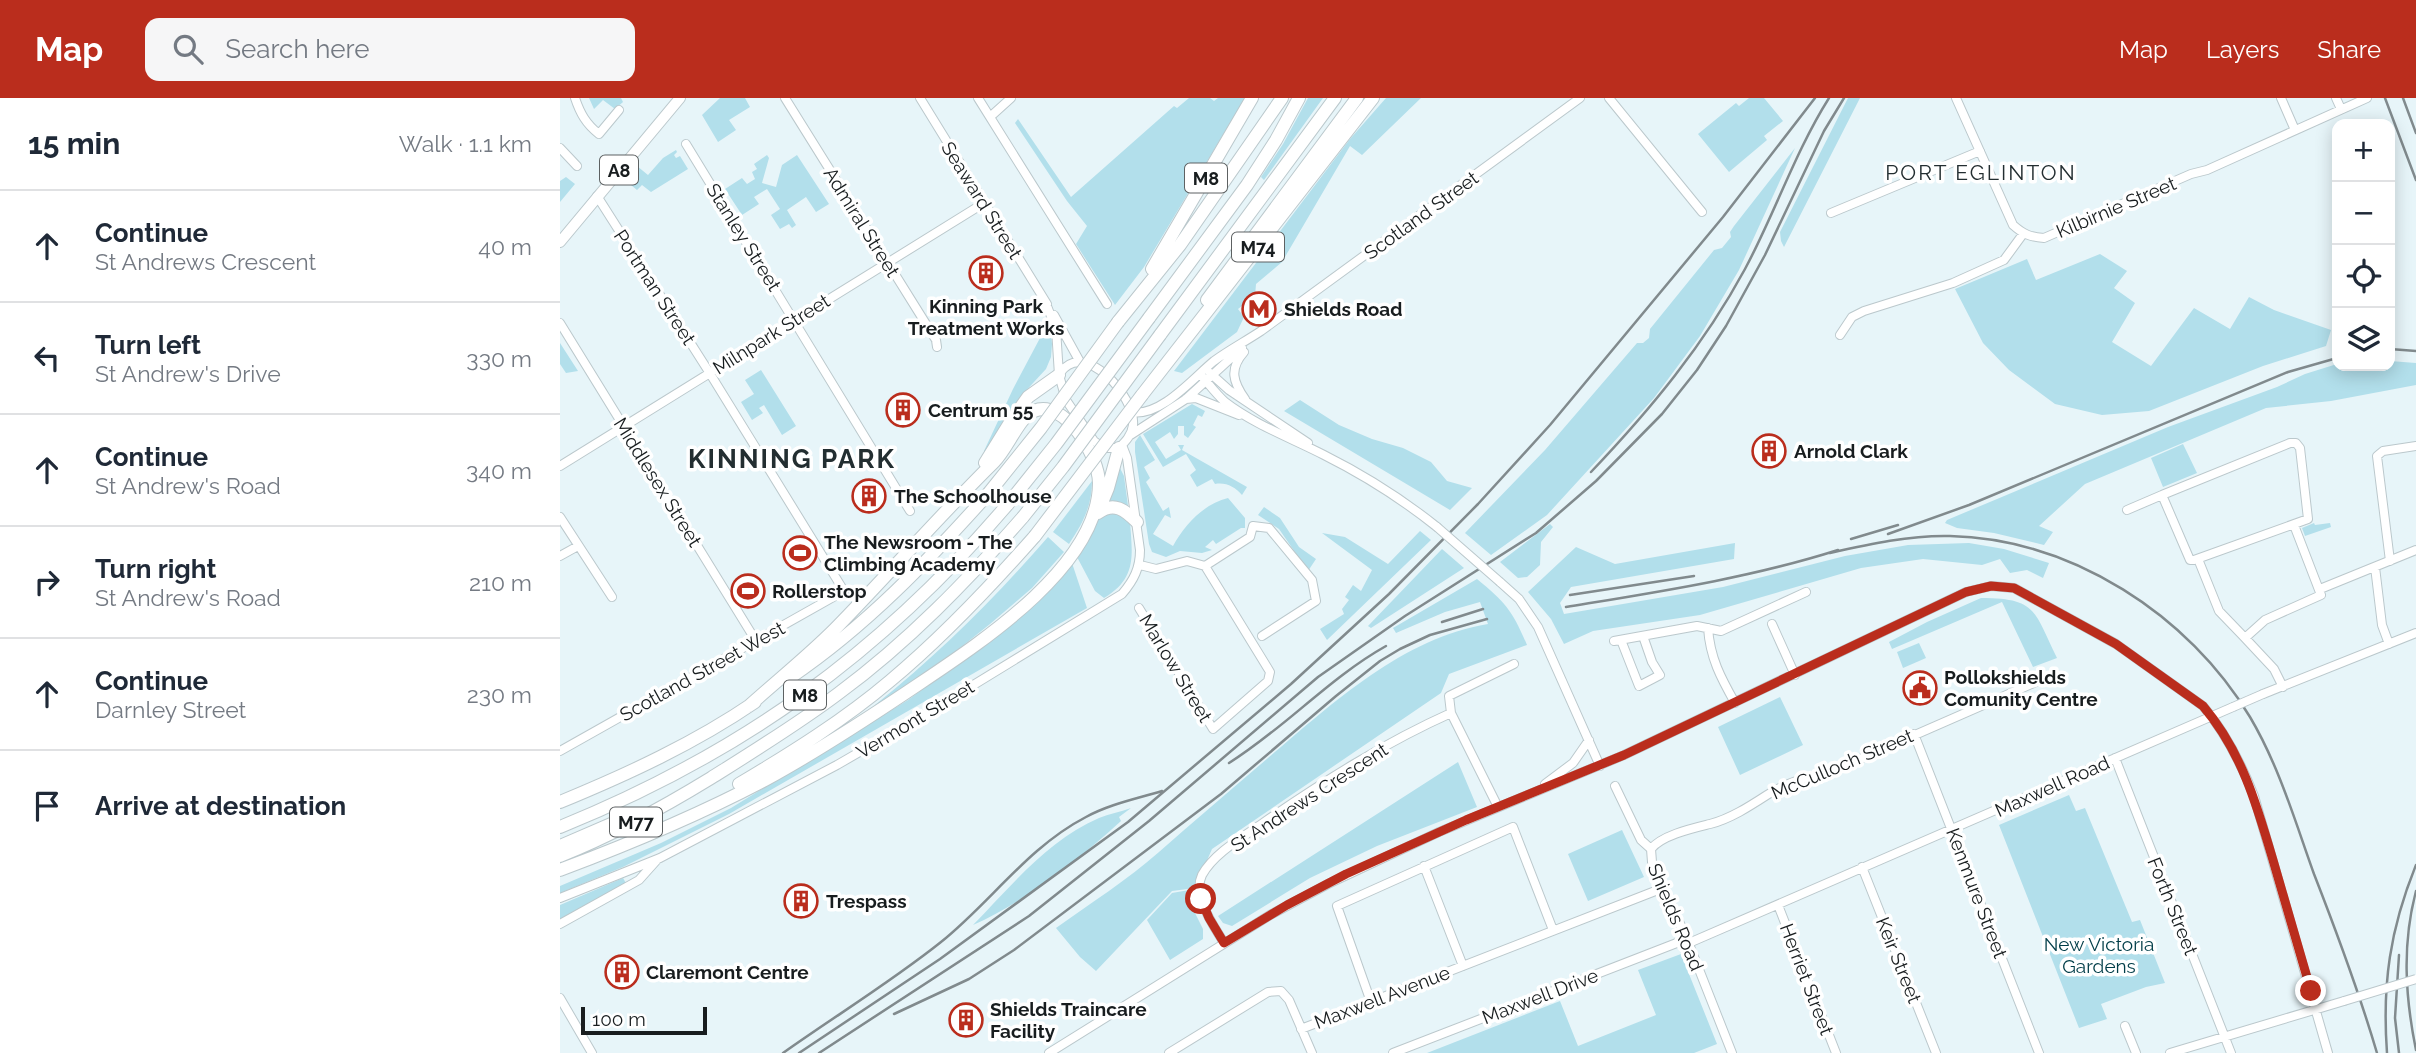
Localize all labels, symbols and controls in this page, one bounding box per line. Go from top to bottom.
search box [145,18,635,81]
text: Map [35,30,103,69]
icon: search [169,30,207,68]
text: Search here [225,34,370,64]
text: Map [2119,35,2168,64]
text: Layers [2206,35,2279,64]
text: Share [2317,35,2381,64]
map controls [2332,119,2395,371]
button: + [2332,119,2395,182]
text: 15 min [28,126,120,161]
text: Walk · 1.1 km [399,130,532,157]
street label: Seaward Street [937,137,1027,263]
road number: A8 [600,156,638,184]
district label: PORT EGLINTON [1885,160,2077,185]
street label: Admiral Street [820,163,905,281]
road number: M8 [1185,164,1227,192]
street label: Scotland Street [1360,166,1483,264]
street label: Kilbirnie Street [2053,172,2180,242]
street label: Stanley Street [702,179,786,295]
button: − [2332,182,2395,245]
text: Continue [95,218,208,248]
street label: Portman Street [610,225,701,349]
icon: ahead [28,227,66,265]
road number: M74 [1232,232,1284,262]
text: 40 m [478,233,532,260]
button: locate [2332,245,2395,308]
text: St Andrews Crescent [95,248,316,275]
building icon: Kinning Park Treatment Works [967,254,1005,292]
street label: Milnpark Street [709,289,834,379]
metro station icon: Shields Road [1240,290,1278,328]
place label: Kinning Park Treatment Works [908,295,1064,339]
place label: Shields Road [1284,298,1403,320]
button: layers [2332,308,2395,371]
text: Turn left [95,330,201,360]
icon: left [28,339,66,377]
text: 330 m [466,345,532,372]
text: St Andrew's Drive [95,360,281,387]
building icon: Centrum 55 [884,391,922,429]
place label: Centrum 55 [928,399,1034,421]
street label: Middlesex Street [610,413,707,551]
building icon: Arnold Clark [1750,432,1788,470]
place label: Arnold Clark [1794,440,1908,462]
text: Continue [95,442,208,472]
district label: KINNING PARK [688,444,896,474]
icon: ahead [28,451,66,489]
text: 340 m [466,457,532,484]
text: St Andrew's Road [95,472,281,499]
building icon: The Schoolhouse [850,477,888,515]
place label: The Schoolhouse [894,485,1052,507]
place label: The Newsroom - The Climbing Academy [824,531,1013,575]
sports icon: The Newsroom - The Climbing Academy [781,534,819,572]
text: Turn right [95,554,216,584]
icon: right [28,563,66,601]
text: 210 m [469,569,532,596]
sports icon: Rollerstop [729,572,767,610]
place label: Rollerstop [772,580,867,602]
text: St Andrew's Road [95,584,281,611]
street label: Marlow Street [1135,610,1217,727]
street label: Scotland Street West [616,616,789,725]
text: Continue [95,666,208,696]
place label: Pollokshields Comunity Centre [1944,666,2098,710]
public building icon: Pollokshields Comunity Centre [1901,669,1939,707]
icon: ahead [28,675,66,713]
street label: Vermont Street [852,675,978,763]
road number: M8 [784,680,826,710]
text: 230 m [467,681,532,708]
text: Darnley Street [95,696,246,723]
street label: McCulloch Street [1768,724,1917,804]
street label: St Andrews Crescent [1226,738,1392,856]
street label: Maxwell Road [1991,751,2113,821]
icon: arrive [28,787,66,825]
text: Arrive at destination [95,791,346,821]
road number: M77 [610,808,662,836]
street label: Kenmure Street [1942,825,2012,962]
street label: Forth Street [2143,854,2203,959]
street label: Shields Road [1644,860,1708,974]
building icon: Trespass [782,882,820,920]
route start [1185,883,1216,914]
place label: Trespass [826,890,907,912]
street label: Keir Street [1872,914,1926,1007]
street label: Herriet Street [1776,920,1839,1038]
park label: New Victoria Gardens [2044,933,2154,977]
building icon: Claremont Centre [603,953,641,991]
place label: Claremont Centre [646,961,809,983]
street label: Maxwell Avenue [1311,961,1453,1033]
street label: Maxwell Drive [1479,964,1601,1028]
route end [2295,975,2326,1006]
place label: Shields Traincare Facility [990,998,1147,1042]
building icon: Shields Traincare Facility [947,1001,985,1039]
scale bar [581,1004,707,1036]
text: 100 m [592,1008,646,1030]

